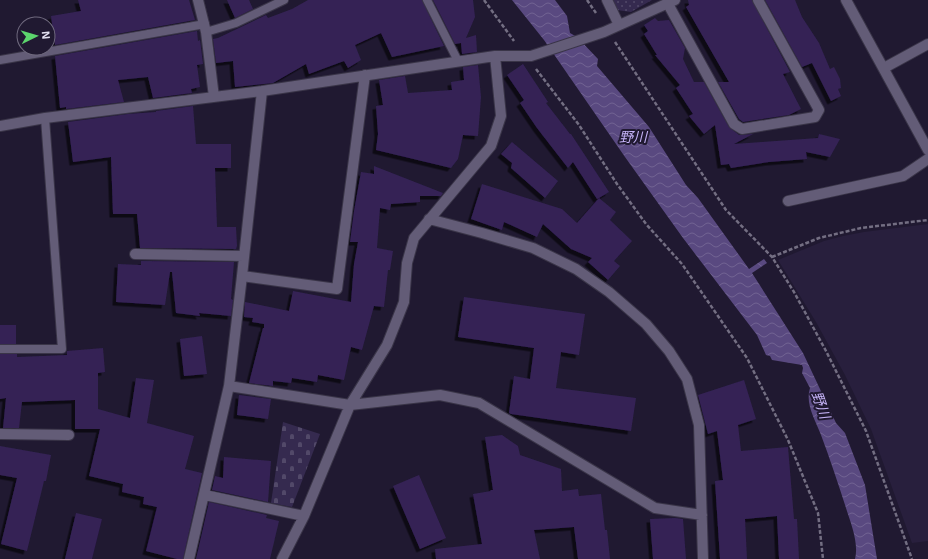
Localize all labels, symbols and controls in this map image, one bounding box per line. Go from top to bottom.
north arrow [16,16,56,56]
text: N [40,31,52,40]
water label: 野川 [619,129,649,145]
water label: 野川 [809,389,834,423]

